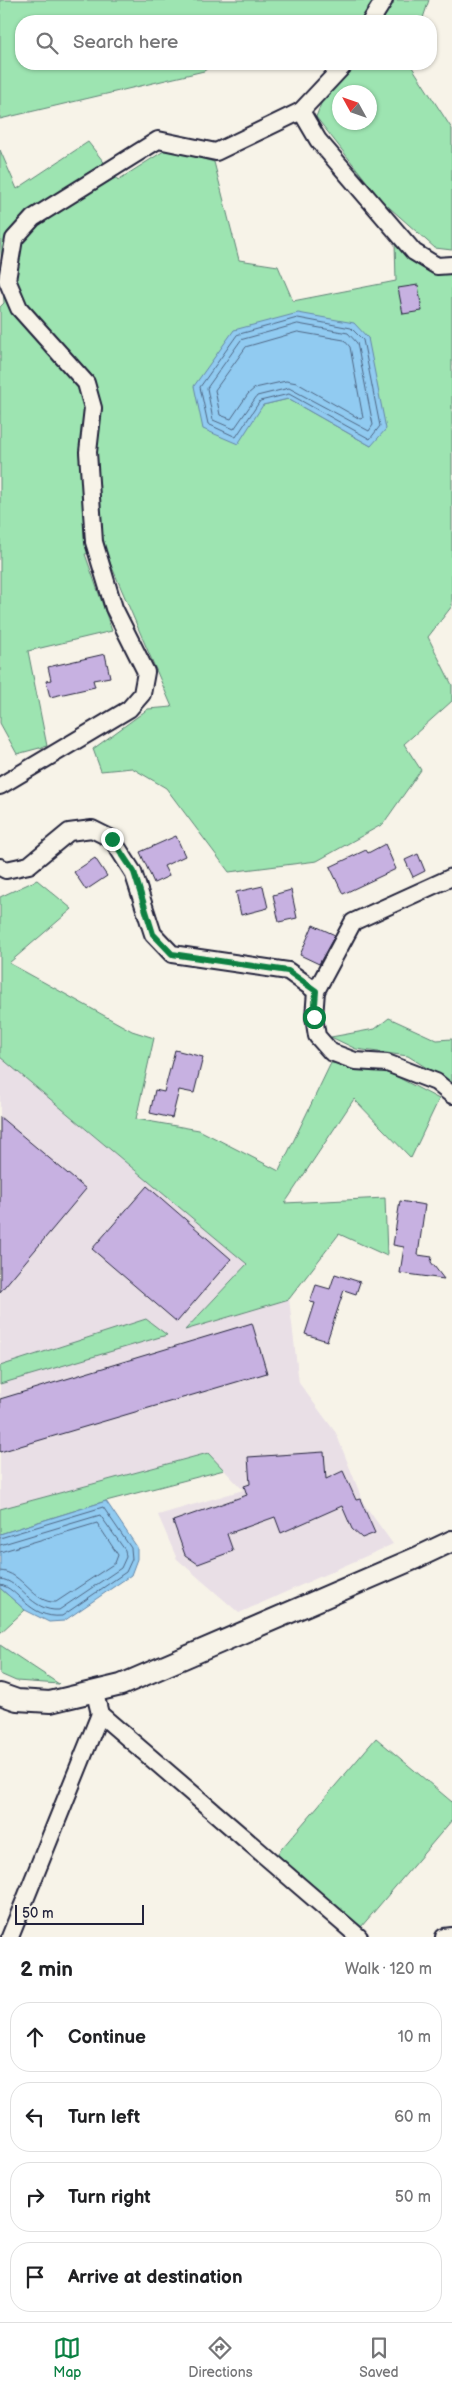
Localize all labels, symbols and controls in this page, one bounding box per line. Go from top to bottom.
search box [15,15,437,70]
icon: search [33,29,61,57]
text: Search here [73,31,178,54]
north arrow [332,85,377,130]
route end [101,828,124,851]
route start [303,1006,326,1029]
scale bar [15,1902,144,1925]
text: 50 m [22,1905,54,1922]
text: 2 min [20,1957,73,1982]
text: Walk · 120 m [345,1960,432,1979]
icon: ahead [21,2023,49,2051]
text: Continue [68,2026,146,2049]
text: 10 m [398,2028,431,2047]
icon: left [21,2103,49,2131]
text: Turn left [68,2106,140,2129]
text: 60 m [394,2108,431,2127]
icon: right [21,2183,49,2211]
text: Turn right [68,2186,151,2209]
text: 50 m [395,2188,431,2207]
icon: arrive [21,2263,49,2291]
text: Arrive at destination [68,2266,243,2289]
tab: Map [53,2334,82,2381]
tab: Directions [188,2334,253,2381]
tab: Saved [359,2334,399,2381]

